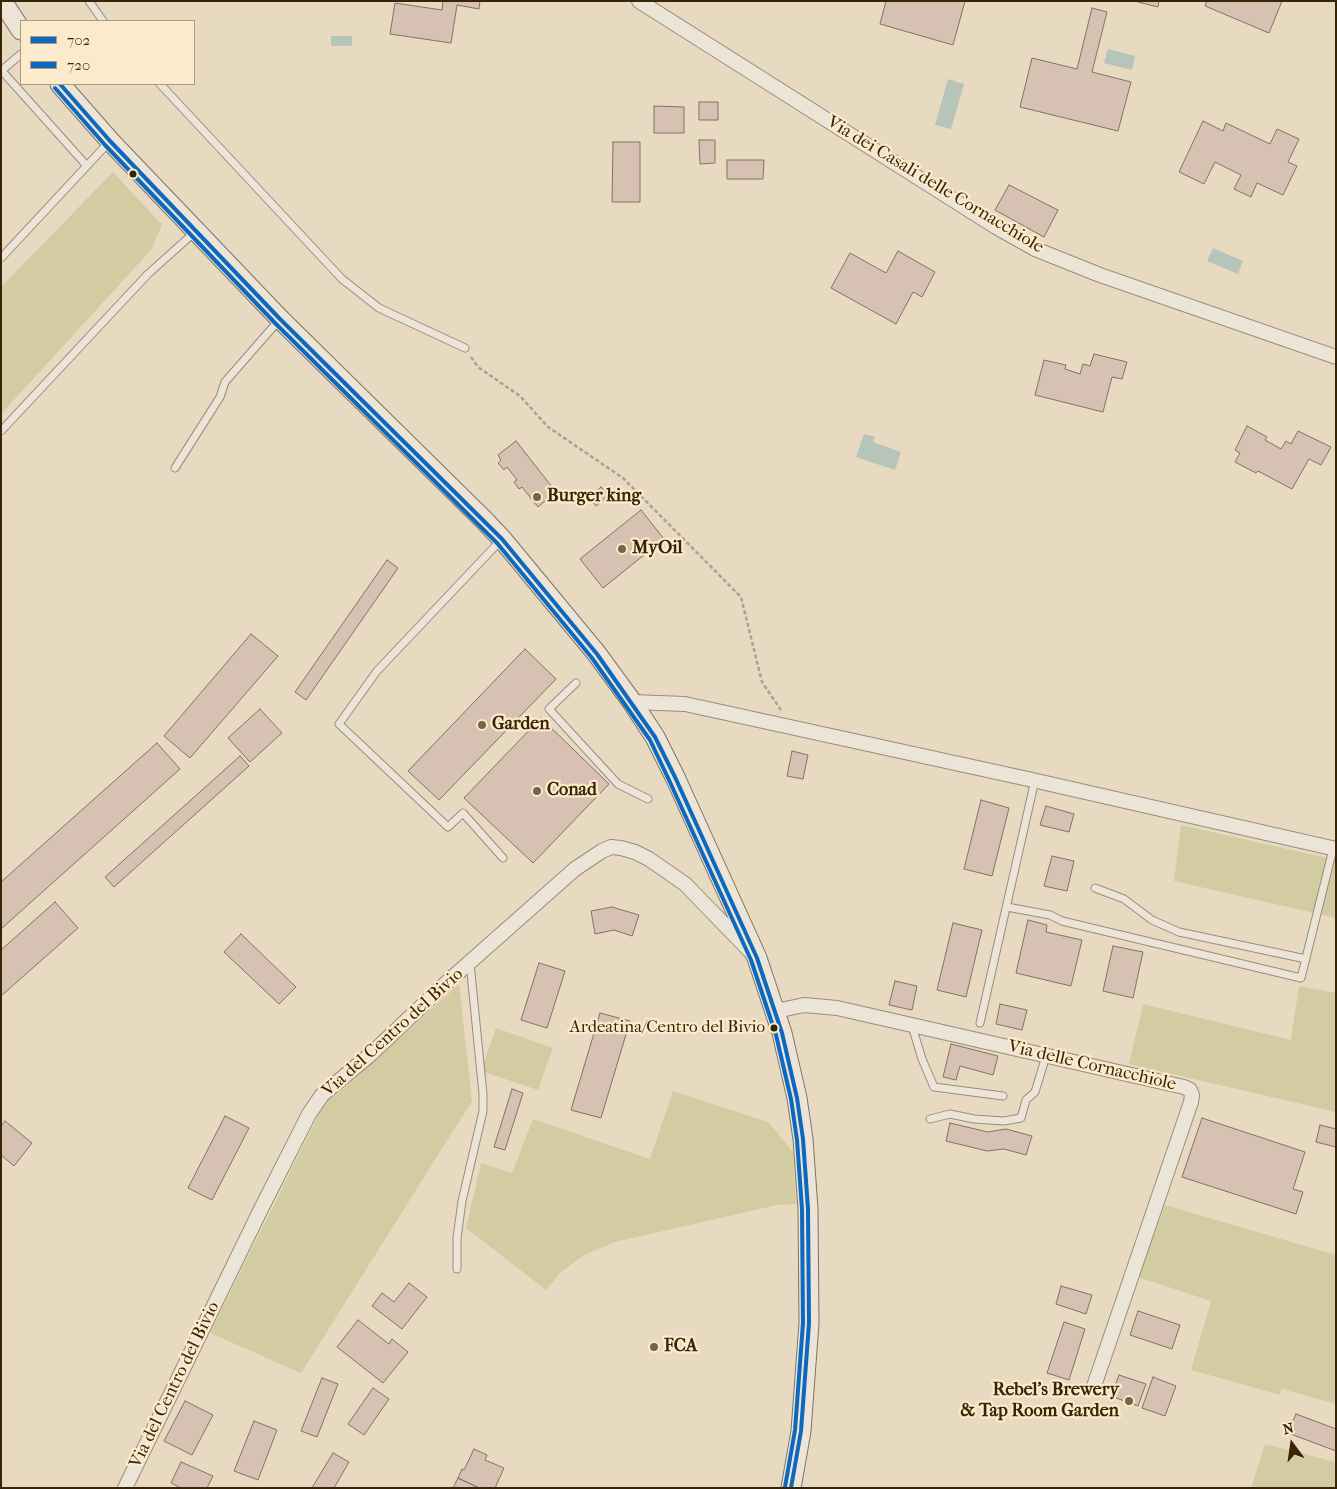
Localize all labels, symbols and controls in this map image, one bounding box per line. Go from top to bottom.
legend [20,20,195,85]
text: 702 [67,31,90,49]
text: 720 [67,56,90,74]
street label: Via dei Casali delle Cornacchiole [823,112,1047,258]
unlabelled marker [128,169,138,179]
place label: Burger king [547,486,641,508]
marker: Burger king [531,491,543,503]
place label: MyOil [632,538,682,560]
marker: MyOil [616,543,628,555]
place label: Garden [492,714,550,736]
marker: Garden [476,719,488,731]
place label: Conad [547,780,597,802]
marker: Conad [531,785,543,797]
street label: Via del Centro del Bivio [318,964,468,1102]
place label: Ardeatina/Centro del Bivio [570,1018,765,1038]
marker: Ardeatina/Centro del Bivio [769,1023,779,1033]
street label: Via delle Cornacchiole [1006,1036,1178,1096]
street label: Via del Centro del Bivio [125,1298,225,1472]
place label: FCA [664,1336,697,1358]
marker: FCA [648,1341,660,1353]
place label: Rebel's Brewery & Tap Room Garden [960,1380,1119,1422]
marker: Rebel's Brewery & Tap Room Garden [1123,1395,1135,1407]
north arrow [1267,1419,1317,1469]
text: N [1281,1419,1295,1438]

